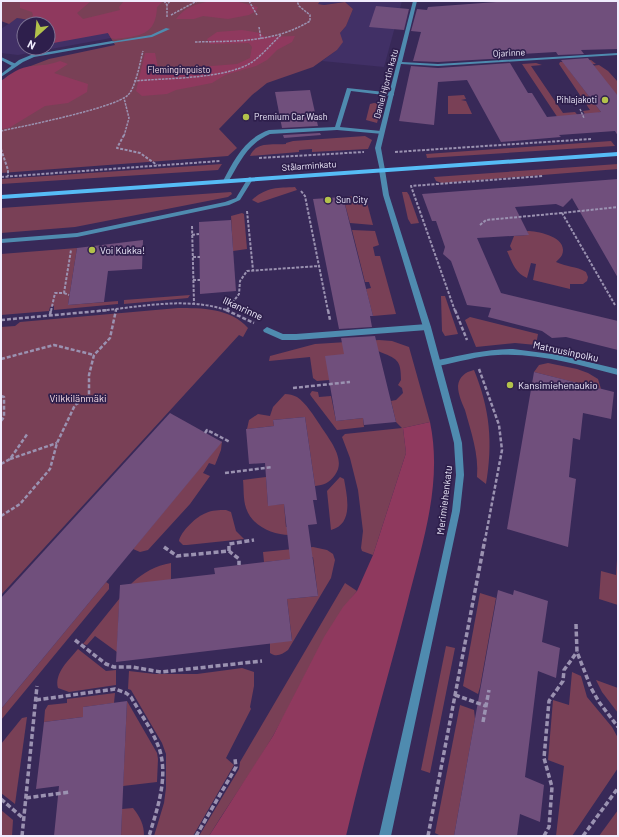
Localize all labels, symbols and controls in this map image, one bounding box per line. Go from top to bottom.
north arrow [16,16,56,56]
text: N [25,38,37,53]
street label: Ojarinne [492,46,526,59]
street label: Daniel Hjortin katu [371,48,400,120]
park label: Fleminginpuisto [148,64,211,75]
place label: Pihlajakoti [556,94,597,105]
marker: Pihlajakoti [600,95,610,105]
place label: Premium Car Wash [254,111,328,122]
marker: Premium Car Wash [241,112,251,122]
street label: Stålarminkatu [281,158,337,173]
place label: Sun City [336,194,368,205]
marker: Sun City [323,195,333,205]
place label: Voi Kukka! [100,244,145,256]
marker: Voi Kukka! [87,245,97,255]
street label: Ilkanrinne [221,294,265,322]
street label: Matruusinpolku [532,338,600,364]
place label: Kansimiehenaukio [518,379,598,391]
marker: Kansimiehenaukio [505,380,515,390]
park label: Vilkkilänmäki [49,392,107,404]
street label: Merimiehenkatu [434,465,454,535]

